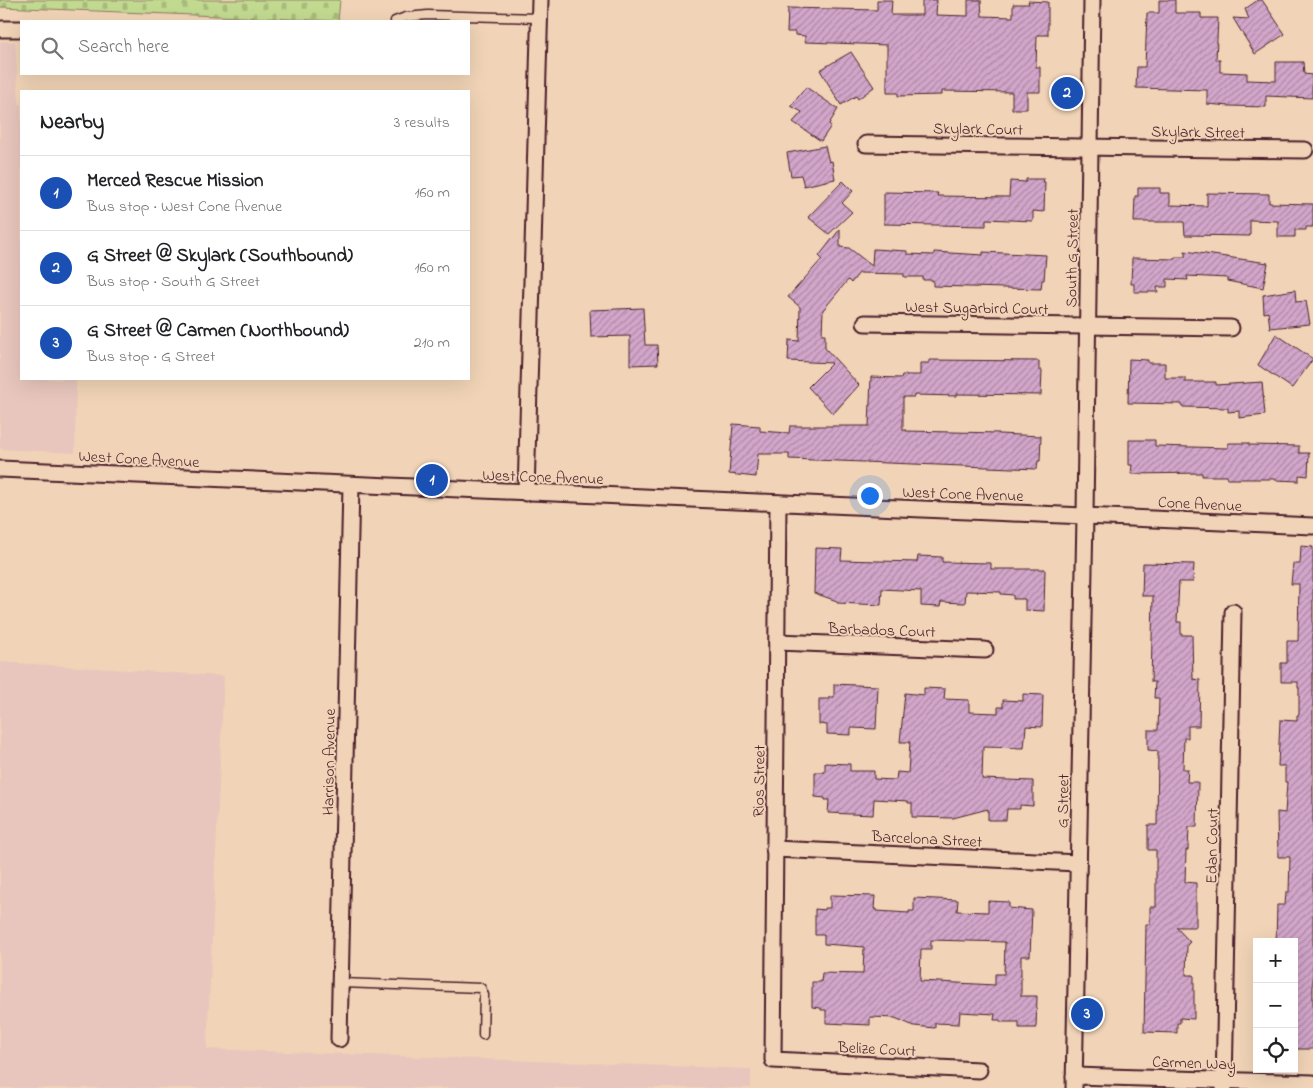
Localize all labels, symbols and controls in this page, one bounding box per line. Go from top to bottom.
search box [20,20,470,75]
icon: search [38,34,66,62]
text: Search here [78,34,169,61]
pin: 2 [1051,74,1083,112]
text: Nearby [40,108,104,138]
text: 3 results [394,111,450,135]
street label: Skylark Court [933,117,1024,143]
street label: Skylark Street [1151,120,1246,146]
text: Merced Rescue Mission [87,168,263,195]
text: 1 [53,181,59,205]
text: 160 m [415,181,450,205]
text: Bus stop · West Cone Avenue [87,195,282,219]
street label: South G Street [1060,208,1086,308]
text: G Street @ Skylark (Southbound) [87,243,353,270]
text: 2 [52,256,60,280]
text: 160 m [415,256,450,280]
text: Bus stop · South G Street [87,270,260,294]
street label: West Sugarbird Court [905,296,1049,322]
text: G Street @ Carmen (Northbound) [87,318,349,345]
text: 3 [53,331,59,355]
text: 210 m [414,331,450,355]
text: Bus stop · G Street [87,345,215,369]
street label: West Cone Avenue [78,445,201,475]
pin: 1 [416,461,448,499]
street label: West Cone Avenue [482,464,605,492]
street label: West Cone Avenue [902,481,1025,509]
your location [857,483,883,509]
street label: Cone Avenue [1157,491,1243,519]
street label: Barbados Court [827,617,937,645]
street label: Harrison Avenue [317,708,343,816]
street label: Rios Street [747,744,773,817]
street label: G Street [1052,773,1076,828]
street label: Edan Court [1200,807,1226,884]
street label: Barcelona Street [870,825,983,855]
map controls [1253,938,1298,1073]
button: + [1253,938,1298,983]
button: − [1253,983,1298,1028]
pin: 3 [1071,995,1103,1033]
button: locate [1253,1028,1298,1073]
street label: Belize Court [836,1036,917,1064]
street label: Carmen Way [1152,1051,1236,1077]

